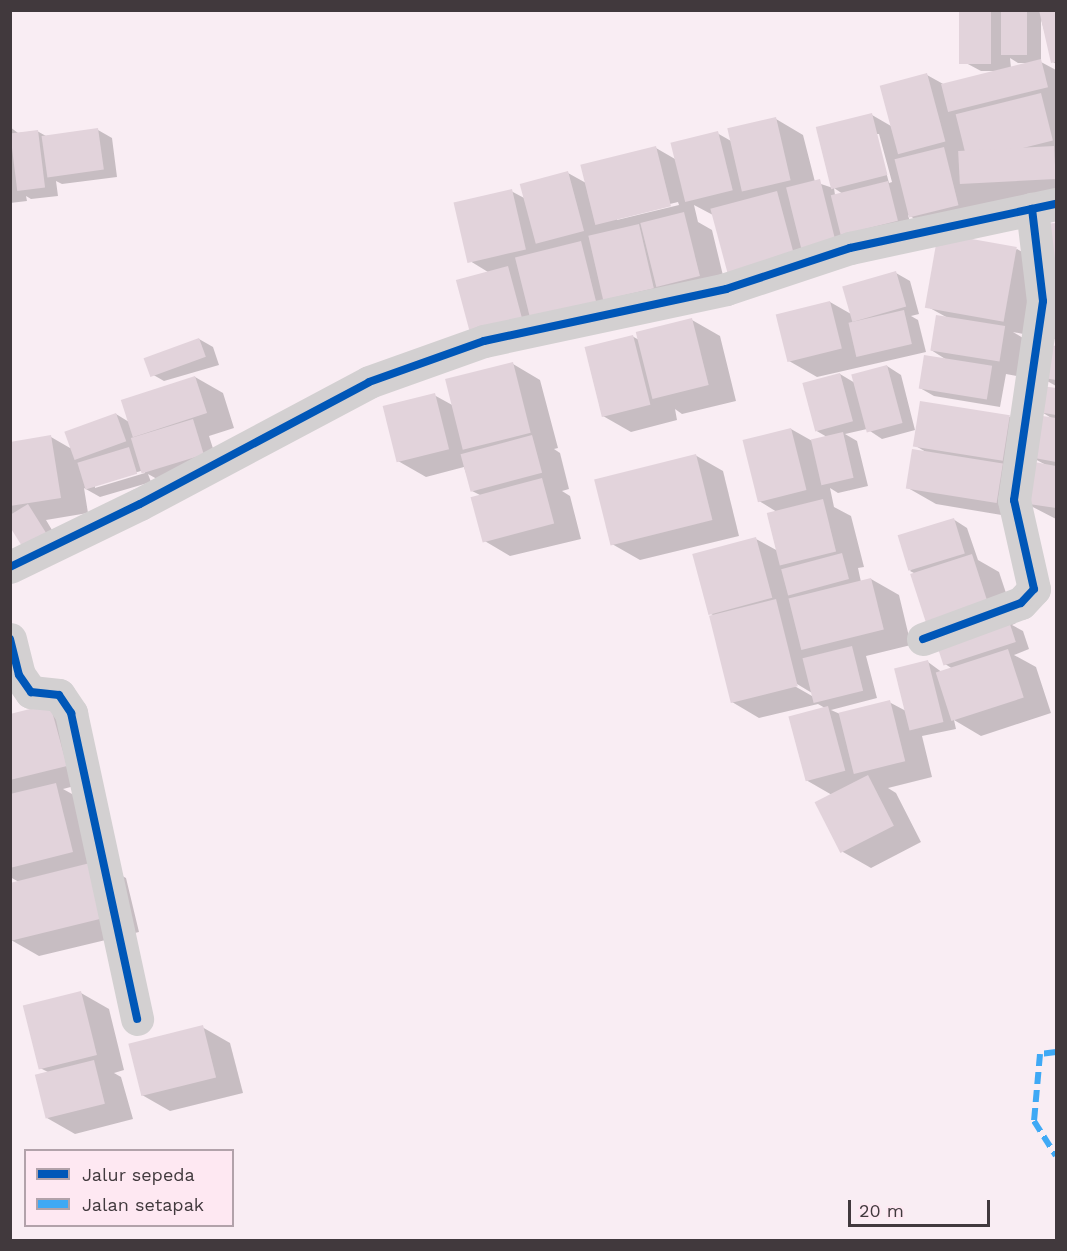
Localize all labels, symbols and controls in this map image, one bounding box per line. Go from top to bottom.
legend [24,1149,234,1227]
text: Jalur sepeda [82,1164,195,1185]
scale bar [851,1188,994,1226]
text: Jalan setapak [82,1194,204,1215]
text: 20 m [859,1200,904,1221]

